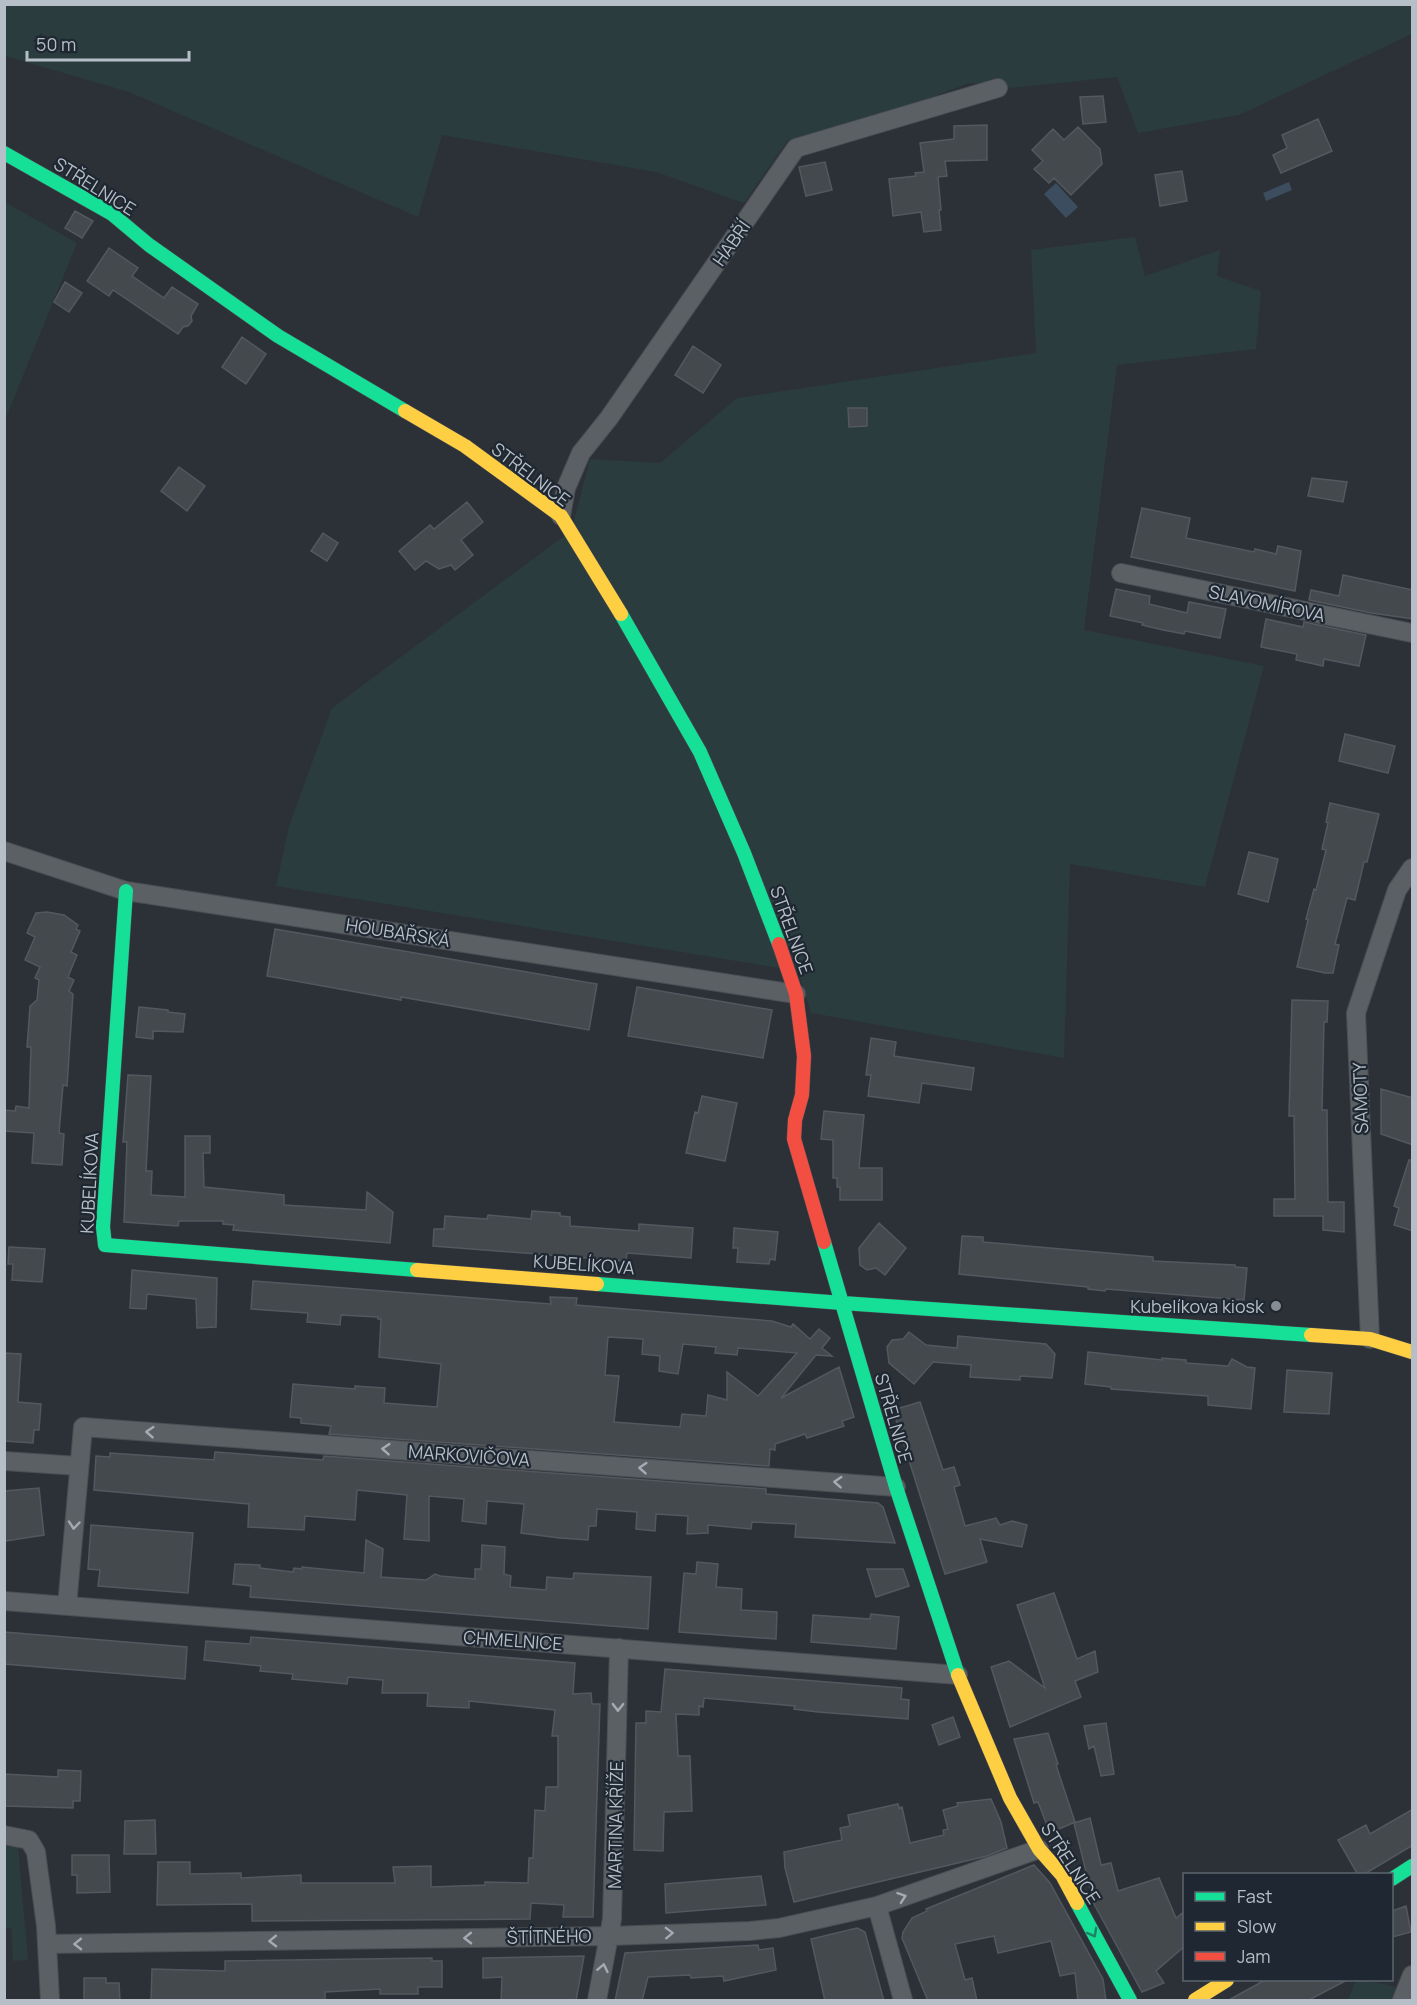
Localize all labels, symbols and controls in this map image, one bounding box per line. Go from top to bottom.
scale bar [27,24,189,62]
text: 50 m [36,32,76,56]
street label: STŘELNICE [50,151,140,221]
street label: HABŘÍ [707,216,755,270]
street label: STŘELNICE [487,437,575,511]
street label: SLAVOMÍROVA [1207,579,1328,627]
street label: STŘELNICE [765,883,819,977]
street label: HOUBAŘSKÁ [344,912,452,952]
street label: SAMOTY [1347,1061,1373,1134]
street label: KUBELÍKOVA [74,1131,104,1234]
street label: KUBELÍKOVA [532,1248,636,1280]
place label: Kubelíkova kiosk [1130,1294,1265,1318]
marker: Kubelíkova kiosk [1269,1299,1283,1313]
street label: STŘELNICE [870,1370,918,1466]
one-way arrow [145,1426,154,1439]
street label: MARKOVIČOVA [407,1439,531,1471]
one-way arrow [381,1443,390,1456]
one-way arrow [639,1462,648,1475]
one-way arrow [833,1476,842,1489]
one-way arrow [68,1520,81,1529]
street label: CHMELNICE [463,1625,563,1655]
one-way arrow [611,1702,624,1711]
street label: MARTINA KŘÍŽE [602,1761,628,1889]
street label: STŘELNICE [1036,1818,1106,1908]
legend [1183,1873,1393,1981]
text: Fast [1237,1884,1272,1908]
one-way arrow [896,1892,907,1905]
text: Slow [1237,1914,1277,1938]
street label: ŠTÍTNÉHO [506,1923,592,1949]
one-way arrow [664,1927,673,1940]
one-way arrow [1086,1927,1097,1937]
one-way arrow [464,1931,473,1944]
one-way arrow [269,1934,278,1947]
one-way arrow [74,1937,83,1950]
text: Jam [1237,1944,1271,1968]
one-way arrow [596,1963,609,1973]

